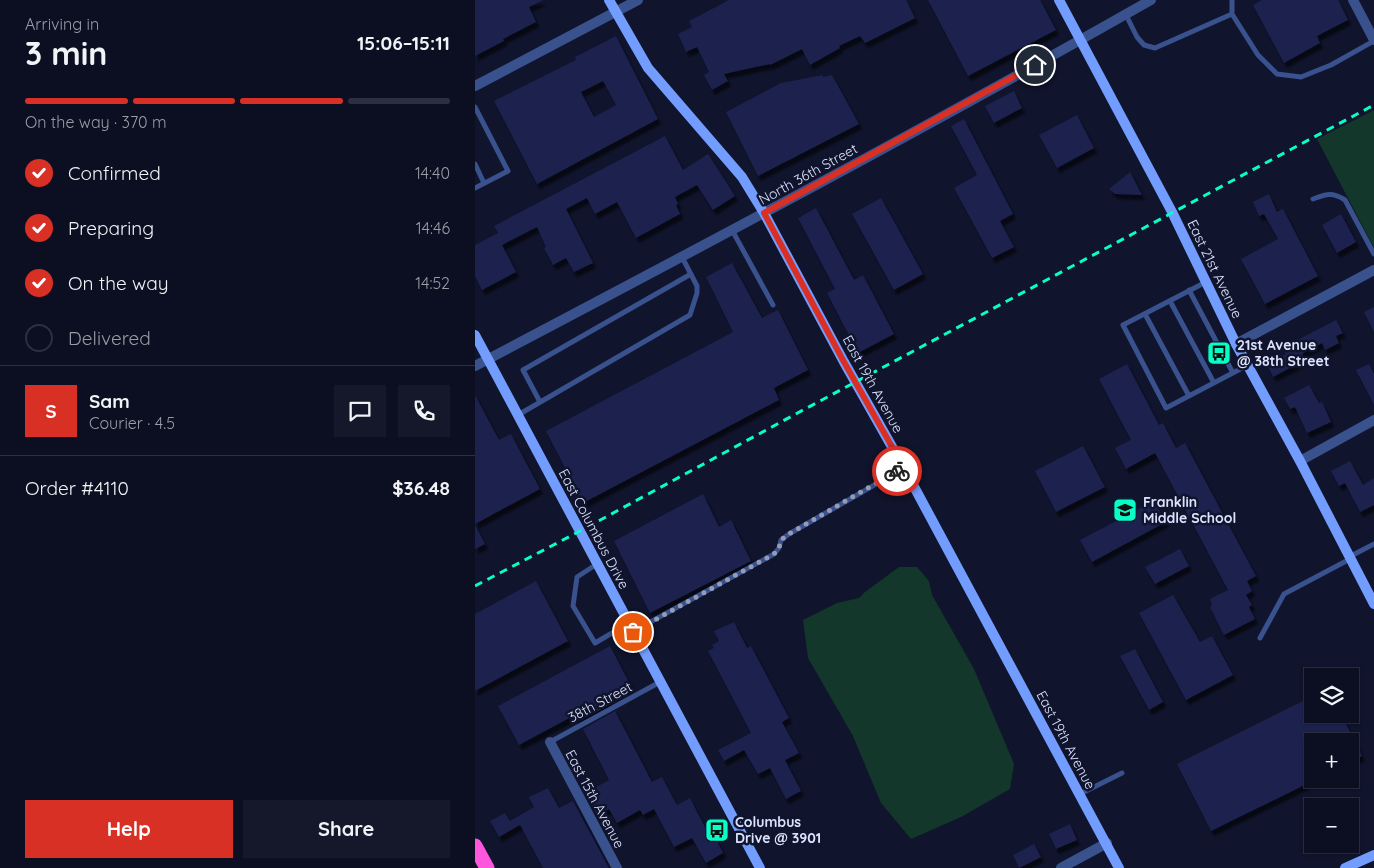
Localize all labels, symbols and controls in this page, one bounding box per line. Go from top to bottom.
text: Arriving in [25,14,99,34]
text: 15:06–15:11 [357,31,450,55]
text: 3 min [25,33,107,73]
pin [1014,44,1056,86]
icon: home [1021,51,1049,79]
text: On the way · 370 m [25,112,167,132]
street label: North 36th Street [755,139,861,209]
icon: check [25,159,53,187]
text: Confirmed [68,161,161,185]
text: 14:40 [415,163,450,183]
icon: check [25,214,53,242]
text: Preparing [68,216,154,240]
street label: East 21st Avenue [1183,217,1247,321]
text: 14:46 [416,218,450,238]
icon: check [25,269,53,297]
text: On the way [68,271,169,295]
text: 14:52 [415,273,450,293]
text: Delivered [68,326,151,350]
street label: East 19th Avenue [839,332,907,436]
place label: 21st Avenue @ 38th Street [1237,336,1330,370]
bus stop icon: 21st Avenue @ 38th Street [1206,340,1232,366]
button: chat [334,385,386,437]
button: phone [398,385,450,437]
text: Sam [89,389,130,413]
text: S [45,399,57,423]
text: Courier · 4.5 [89,413,175,433]
courier [872,446,922,496]
icon: bike [883,457,911,485]
street label: East Columbus Drive [555,466,633,592]
text: Order #4110 [25,476,129,500]
text: $36.48 [392,476,450,500]
place label: Franklin Middle School [1143,493,1236,527]
school or university icon: Franklin Middle School [1112,497,1138,523]
pin [612,611,654,653]
icon: bag [619,618,647,646]
map controls [1304,668,1359,853]
button: layers [1304,668,1359,723]
street label: 38th Street [565,678,635,726]
street label: East 19th Avenue [1032,688,1100,792]
button: + [1304,733,1359,788]
street label: East 15th Avenue [562,747,629,851]
button: − [1304,798,1359,853]
button: Help [25,800,233,858]
button: Share [243,800,450,858]
place label: Columbus Drive @ 3901 [735,813,821,847]
bus stop icon: Columbus Drive @ 3901 [704,817,730,843]

